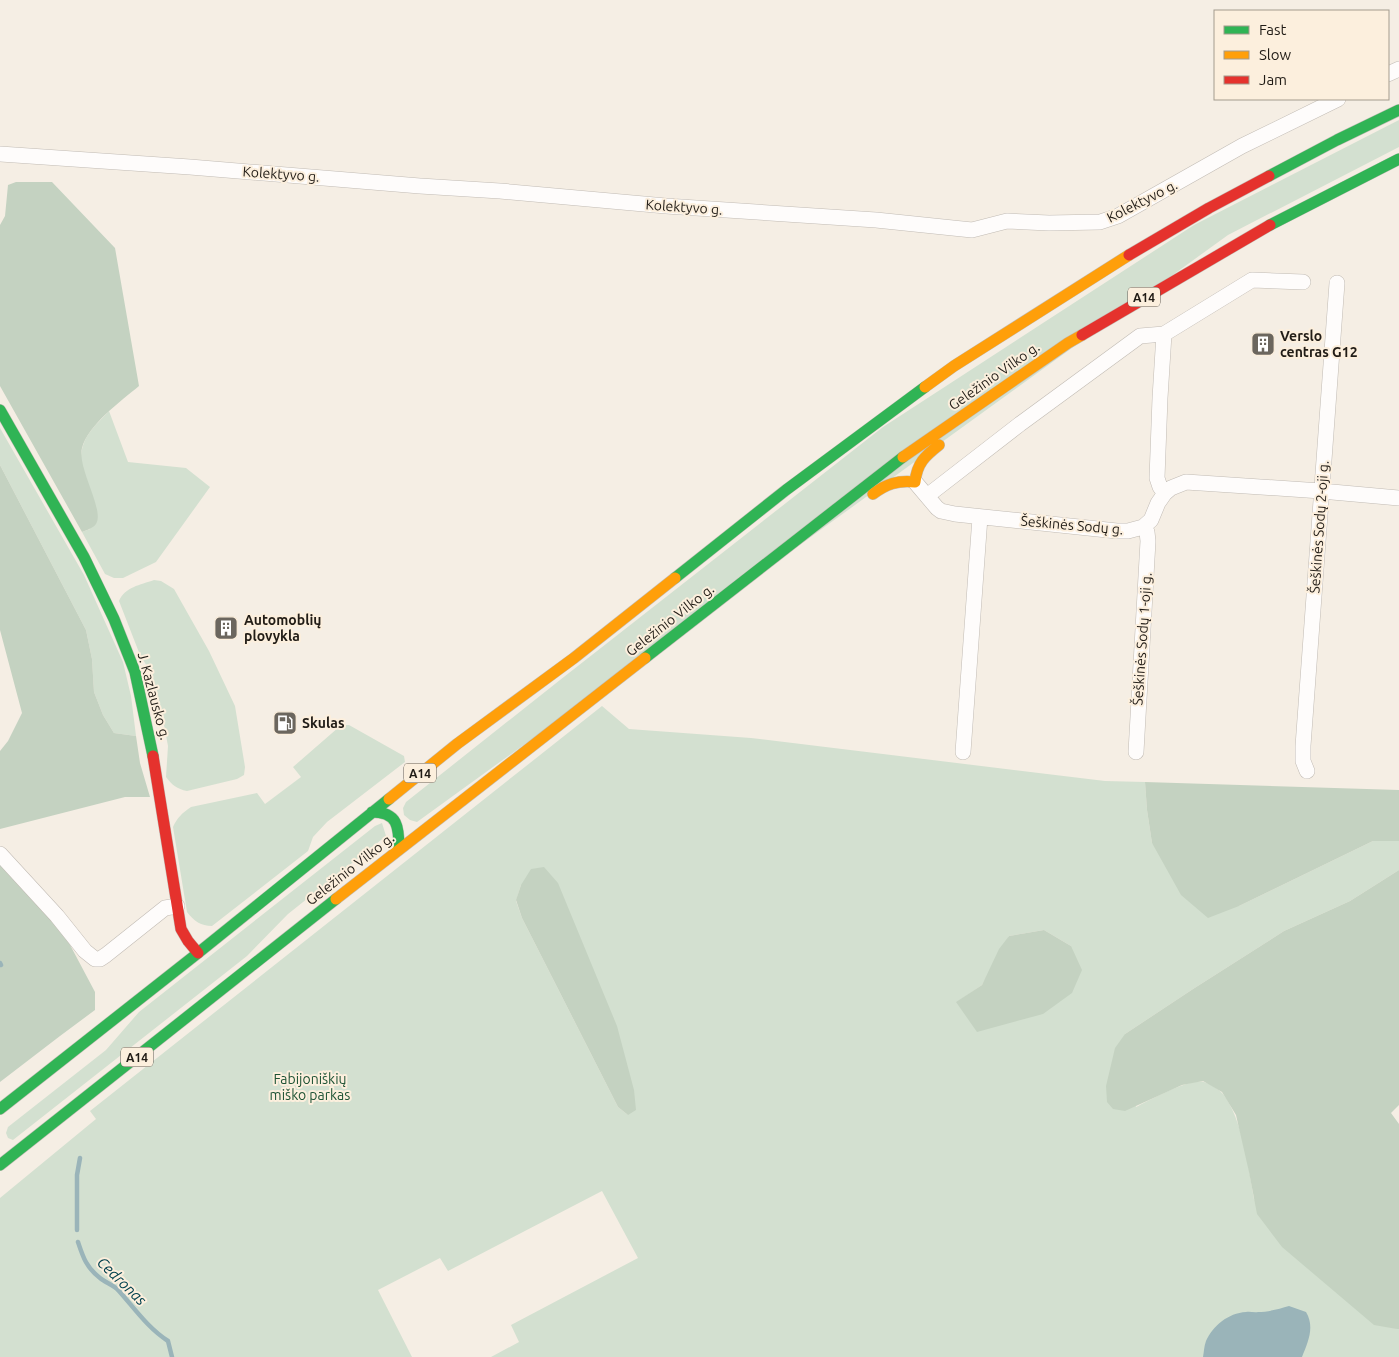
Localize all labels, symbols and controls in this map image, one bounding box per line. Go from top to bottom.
legend [1214,10,1389,100]
text: Fast [1259,21,1287,38]
text: Slow [1259,46,1292,63]
text: Jam [1259,71,1287,88]
street label: Kolektyvo g. [242,163,320,185]
street label: Kolektyvo g. [1104,176,1180,226]
street label: Kolektyvo g. [645,196,723,218]
road number: A14 [1128,288,1160,306]
place label: Verslo centras G12 [1280,328,1358,360]
building icon: Verslo centras G12 [1250,331,1276,357]
street label: Geležinio Vilko g. [946,339,1042,413]
street label: Šeškinės Sodų 2-oji g. [1305,460,1332,594]
street label: Šeškinės Sodų g. [1020,512,1124,537]
street label: Šeškinės Sodų 1-oji g. [1128,572,1155,706]
street label: Geležinio Vilko g. [623,581,717,659]
place label: Automoblių plovykla [244,612,321,644]
building icon: Automoblių plovykla [213,615,239,641]
street label: J. Kazlausko g. [135,650,173,742]
fuel station icon: Skulas [272,710,298,736]
place label: Skulas [302,715,345,731]
road number: A14 [404,764,436,782]
street label: Geležinio Vilko g. [303,830,397,908]
road number: A14 [121,1048,153,1066]
park label: Fabijoniškių miško parkas [270,1071,350,1103]
water label: Cedronas [94,1254,151,1309]

